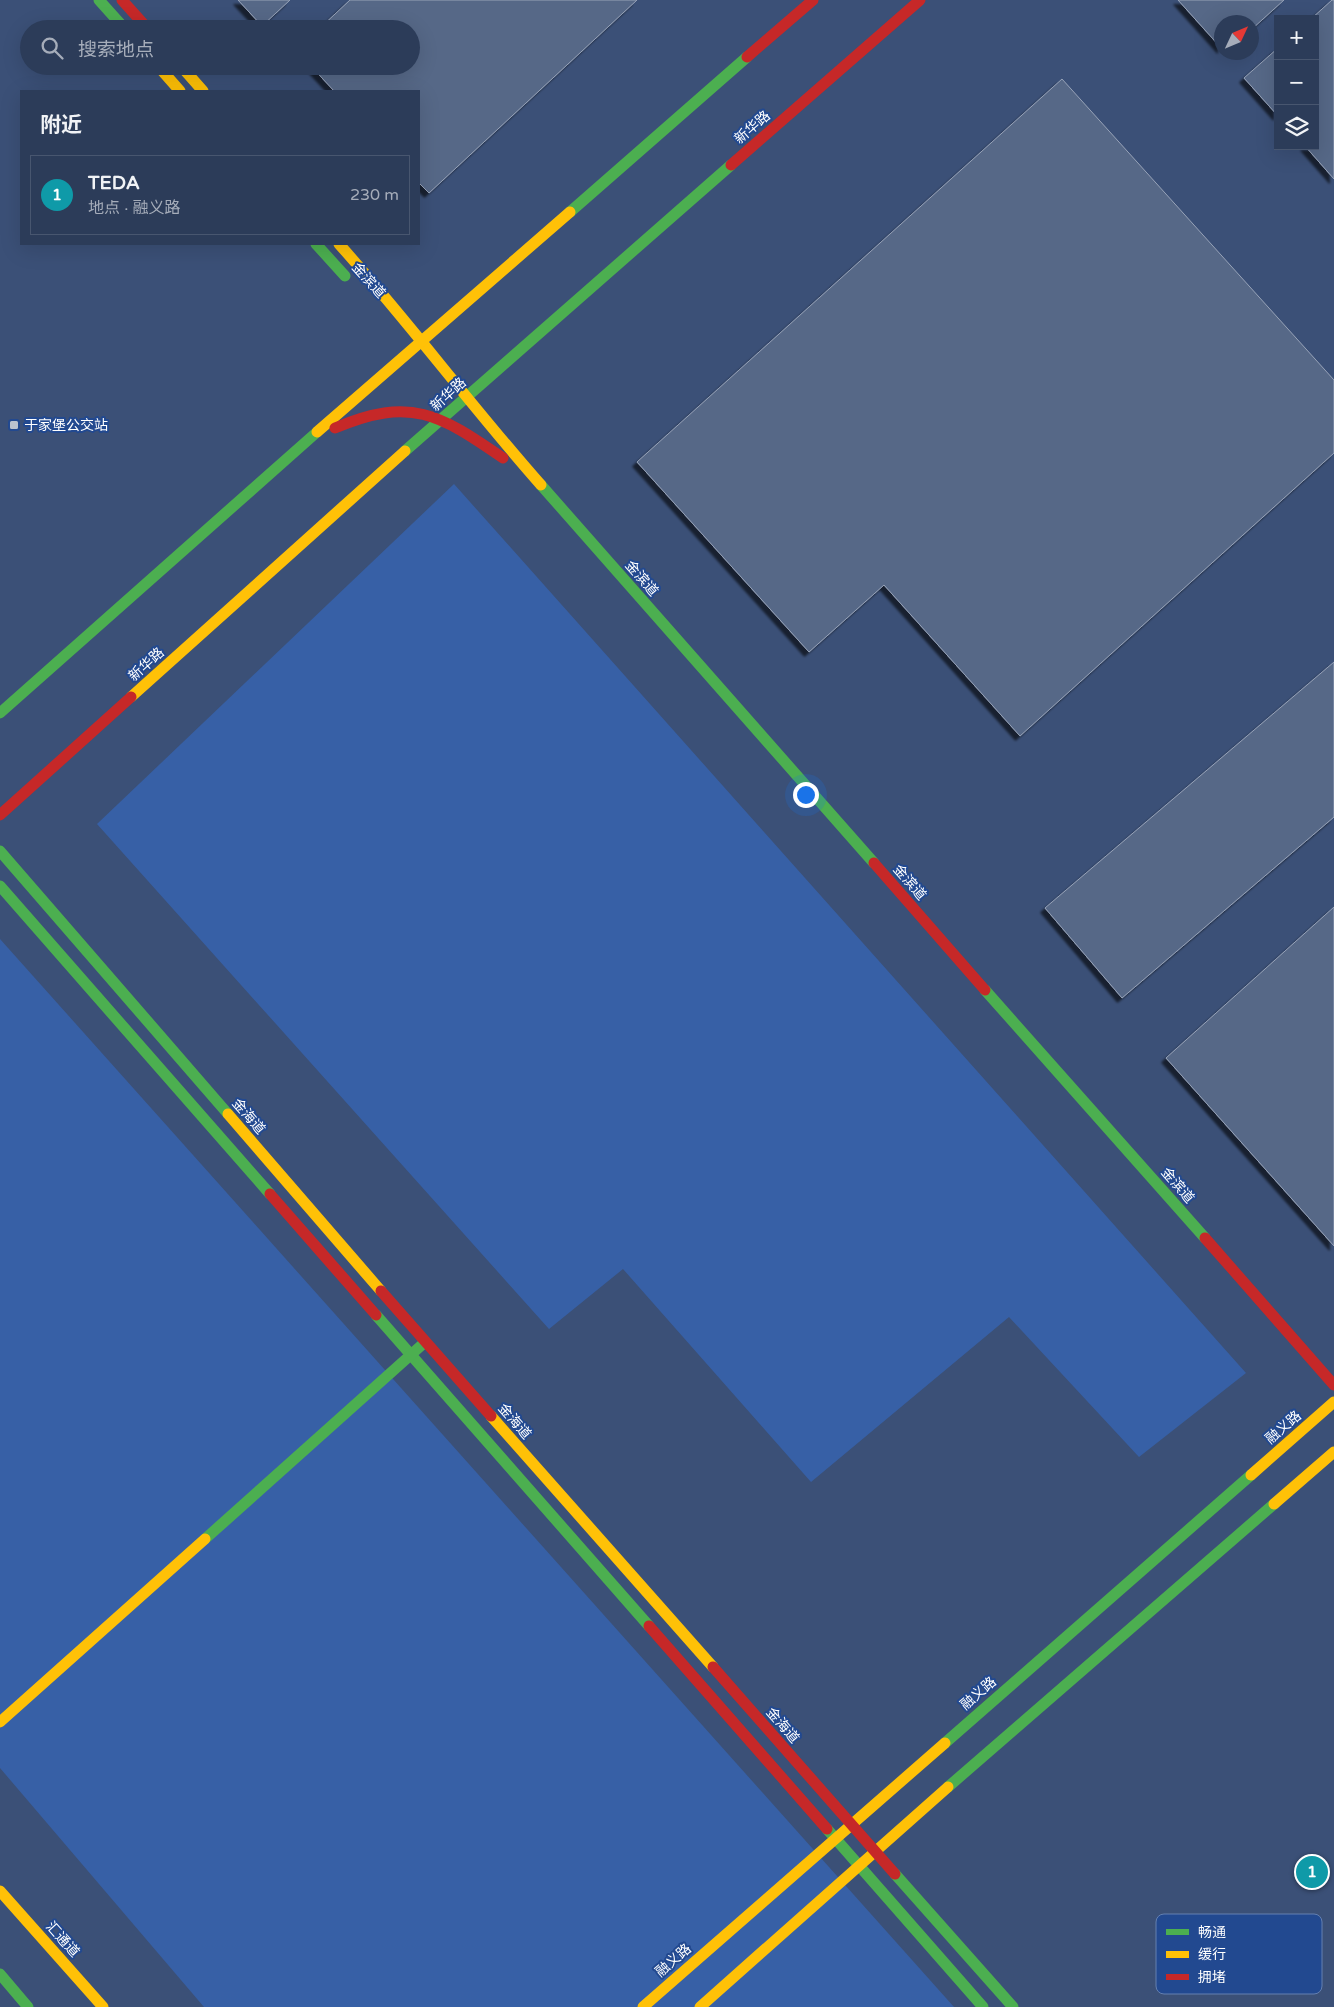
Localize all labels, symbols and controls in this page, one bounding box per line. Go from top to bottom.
north arrow [1214,15,1259,60]
map controls [1274,15,1319,150]
button: + [1274,15,1319,60]
search box [20,20,420,75]
icon: search [38,34,66,62]
text: 搜索地点 [78,39,154,61]
button: − [1274,60,1319,105]
button: layers [1274,105,1319,150]
street label: 新华路 [731,107,774,148]
text: 附近 [40,113,82,138]
text: TEDA [88,172,140,194]
text: 1 [52,185,62,205]
text: 230 m [350,185,399,205]
text: 地点 · 融义路 [88,198,180,218]
street label: 金滨道 [348,259,389,302]
street label: 新华路 [427,374,470,415]
place label: 于家堡公交站 [24,417,108,434]
marker: 于家堡公交站 [8,419,20,431]
street label: 金滨道 [621,557,662,600]
street label: 新华路 [125,644,168,685]
your location [793,782,819,808]
street label: 金滨道 [889,861,930,904]
street label: 金海道 [228,1095,269,1138]
street label: 金滨道 [1157,1164,1198,1207]
street label: 金海道 [494,1400,535,1443]
street label: 融义路 [1262,1407,1305,1448]
street label: 融义路 [957,1673,1000,1714]
street label: 金海道 [762,1704,803,1747]
pin: 1 [1296,1853,1328,1891]
legend [1156,1914,1322,1994]
street label: 汇通道 [42,1918,83,1961]
text: 畅通 [1198,1924,1226,1941]
street label: 融义路 [652,1940,695,1981]
text: 缓行 [1198,1946,1226,1963]
text: 拥堵 [1198,1969,1226,1986]

